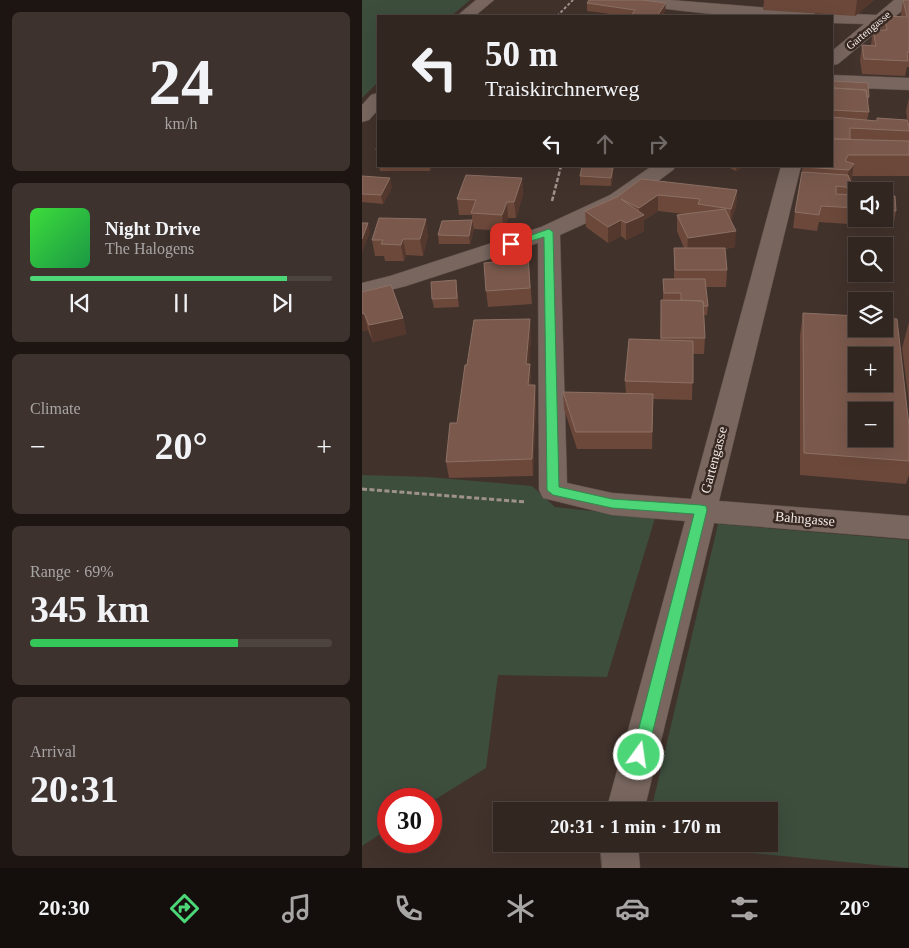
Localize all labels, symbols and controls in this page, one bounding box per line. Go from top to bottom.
street label: Gartengasse [844,8,893,52]
icon: left [402,35,467,100]
text: 50 m [485,35,558,74]
text: 24 [149,46,214,118]
text: Traiskirchnerweg [485,76,639,101]
text: km/h [165,115,197,132]
icon: left [538,130,566,158]
icon: ahead [591,130,619,158]
icon: right [644,130,672,158]
map controls [848,182,893,447]
button: sound [848,182,893,227]
text: Night Drive [105,218,201,239]
pin [490,223,532,265]
icon: arrive [497,230,525,258]
button: search [848,237,893,282]
text: The Halogens [105,240,194,257]
icon: previous [66,289,94,317]
icon: pause [167,289,195,317]
icon: next [268,289,296,317]
button: layers [848,292,893,337]
button: + [848,347,893,392]
text: Climate [30,400,81,417]
button: − [848,402,893,447]
text: 20° [154,425,208,467]
street label: Gartengasse [698,425,730,495]
text: − [30,431,46,462]
text: + [316,431,332,462]
street label: Bahngasse [775,509,835,529]
text: Range · 69% [30,563,114,580]
text: 345 km [30,588,149,630]
position arrow [612,728,664,780]
text: Arrival [30,743,76,760]
text: 20:31 [30,768,119,810]
speed limit sign: 30 [377,788,442,853]
text: 20:31 · 1 min · 170 m [550,816,721,837]
icon: directions [167,891,202,926]
icon: music [279,891,314,926]
icon: phone [391,891,426,926]
icon: climate [503,891,538,926]
icon: car [615,891,650,926]
icon: filters [727,891,762,926]
text: 20:30 [39,895,90,920]
text: 20° [840,895,870,920]

